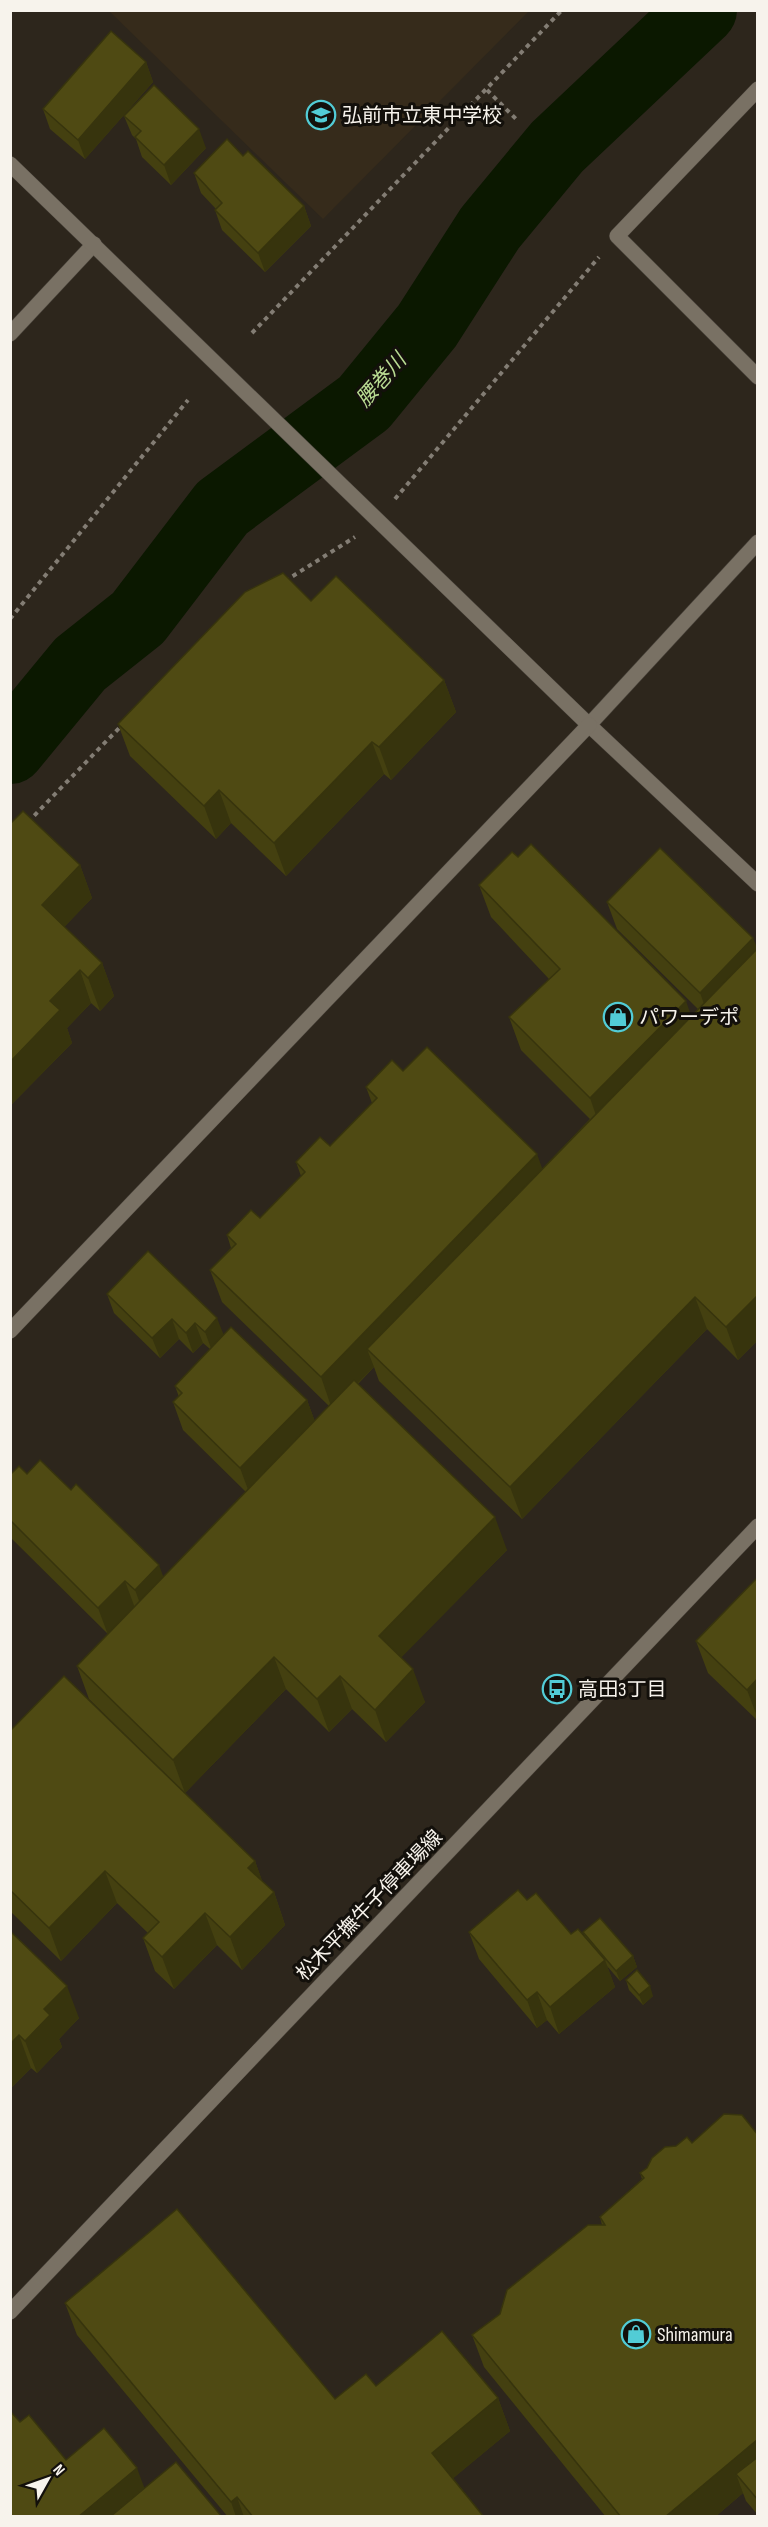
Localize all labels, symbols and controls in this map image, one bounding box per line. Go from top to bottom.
school or university icon: 弘前市立東中学校 [305,99,337,131]
place label: 弘前市立東中学校 [342,104,502,128]
water label: 腰巻川 [351,347,413,412]
shop icon: パワーデポ [602,1001,634,1033]
place label: パワーデポ [639,1006,739,1030]
bus stop icon: 高田3丁目 [541,1673,573,1705]
place label: 高田3丁目 [578,1678,666,1702]
street label: 松木平撫牛子停車場線 [292,1825,448,1986]
shop icon: Shimamura [620,2318,652,2350]
place label: Shimamura [657,2323,733,2347]
north arrow [18,2449,78,2509]
text: N [48,2461,68,2480]

